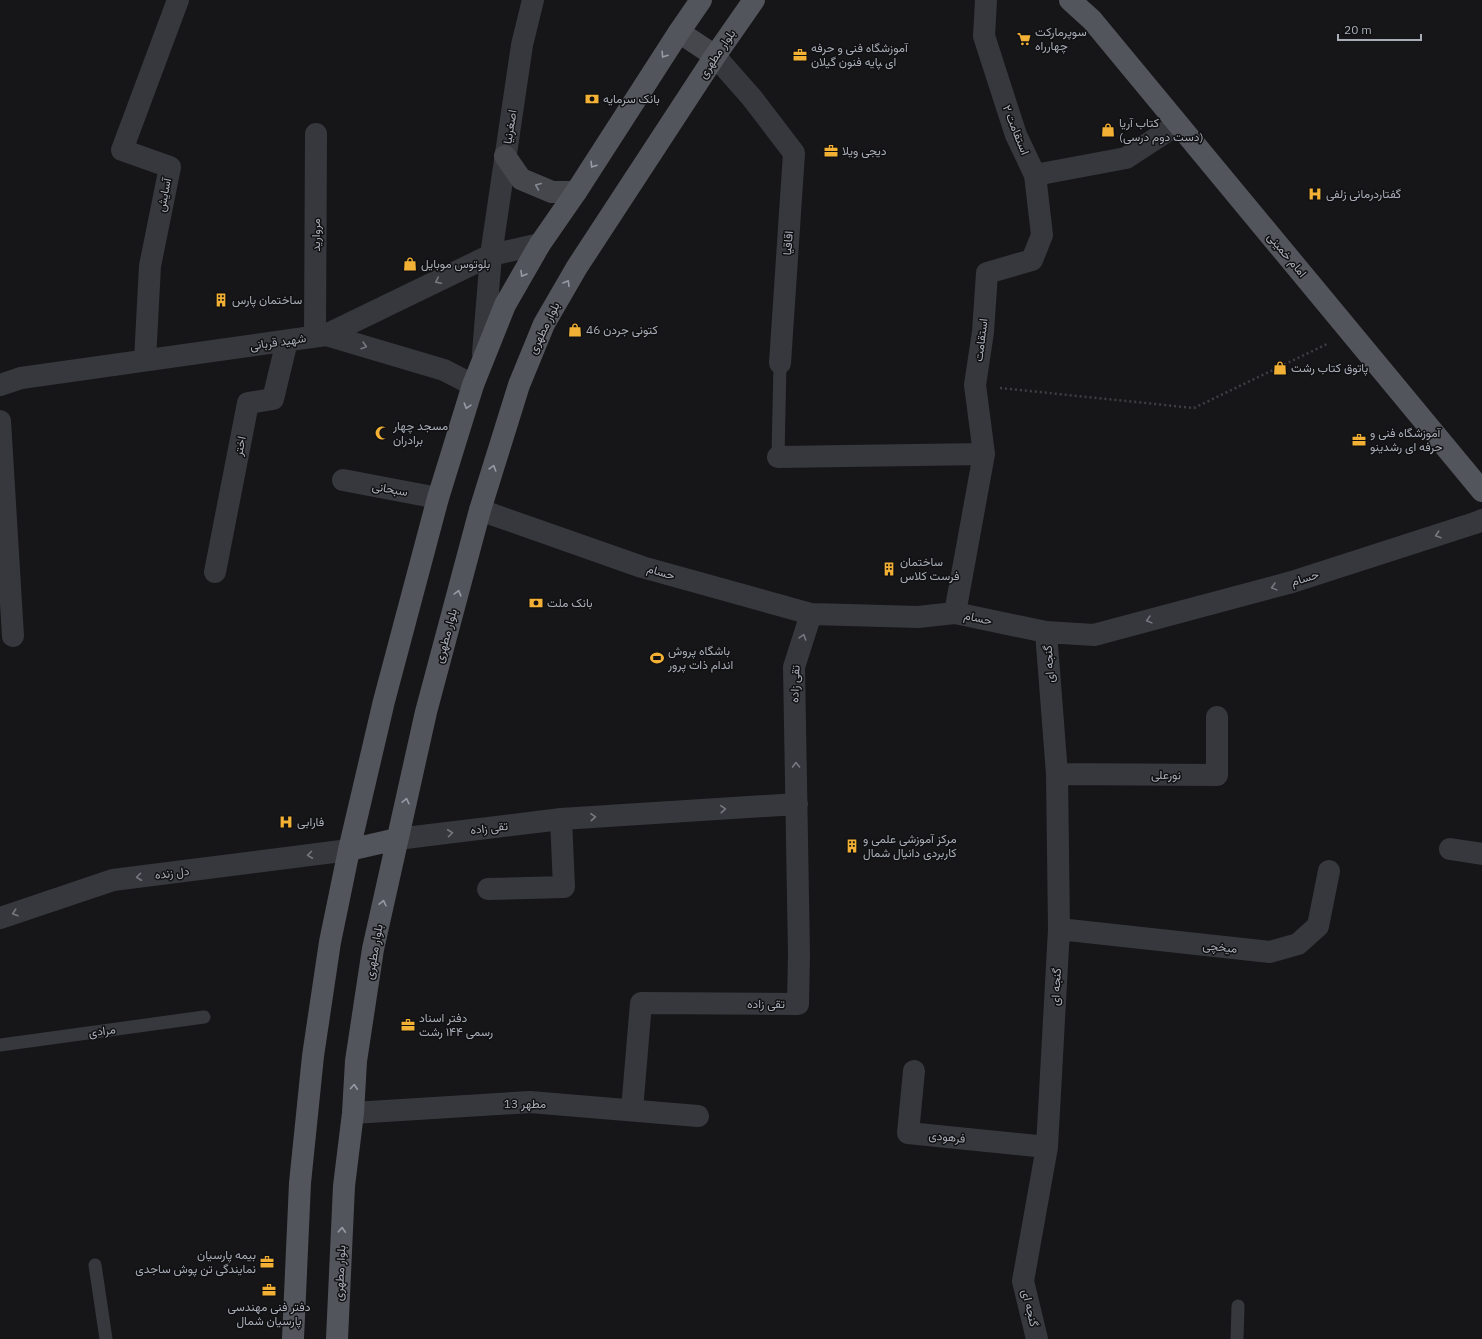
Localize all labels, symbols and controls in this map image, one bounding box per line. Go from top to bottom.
scale bar [1338,16,1421,42]
text: 20 m [1344,22,1372,37]
place label: سوپرمارکت چهارراه [1035,24,1087,54]
street label: بلوار مطهری [695,26,739,82]
supermarket icon: سوپرمارکت چهارراه [1016,31,1032,47]
place label: آموزشگاه فنی و حرفه ای ‍پایه فنون گیلان [811,40,909,70]
office icon: آموزشگاه فنی و حرفه ای ‍پایه فنون گیلان [792,47,808,63]
one-way arrow [662,51,669,58]
bank icon: بانک سرمایه [584,91,600,107]
place label: بانک سرمایه [603,91,660,107]
street label: استقامت ۲ [1000,103,1033,157]
street label: اصغرنیا [499,109,521,145]
place label: کتاب آریا (دست دوم درسی) [1119,115,1203,145]
shop icon: کتاب آریا (دست دوم درسی) [1100,122,1116,138]
office icon: دیجی ویلا [823,143,839,159]
place label: دیجی ویلا [842,143,887,159]
one-way arrow [591,161,598,168]
street label: آسایش [153,176,175,213]
one-way arrow [534,183,542,191]
hospital icon: گفتاردرمانی زلفی [1307,186,1323,202]
place label: گفتاردرمانی زلفی [1326,186,1401,202]
street label: مروارید [308,218,324,252]
street label: امام خمینی [1264,229,1310,281]
street label: اقاقیا [779,230,796,256]
shop icon: بلوتوس موبایل [402,256,418,272]
place label: بلوتوس موبایل [421,256,490,272]
one-way arrow [520,270,527,277]
one-way arrow [435,276,442,283]
one-way arrow [563,280,570,288]
building icon: ساختمان پارس [213,292,229,308]
place label: ساختمان پارس [232,292,302,308]
street label: بلوار مطهری [525,299,563,357]
street label: استقامت [970,317,991,362]
shop icon: کتونی جردن 46 [567,322,583,338]
place label: کتونی جردن 46 [586,322,658,338]
street label: شهید قربانی [249,330,307,354]
one-way arrow [360,341,367,350]
shop icon: پاتوق کتاب رشت [1272,360,1288,376]
place label: پاتوق کتاب رشت [1291,360,1368,376]
one-way arrow [463,402,472,409]
place label: مسجد چهار برادران [392,418,448,448]
mosque icon: مسجد چهار برادران [374,425,390,441]
place label: آموزشگاه فنی و حرفه ای رشدینو [1370,425,1443,455]
office icon: آموزشگاه فنی و حرفه ای رشدینو [1351,432,1367,448]
street label: اختر [230,435,250,458]
one-way arrow [488,465,497,472]
street label: سبحانی [371,478,409,500]
one-way arrow [1435,530,1442,539]
place label: ساختمان فرست کلاس [900,554,959,584]
street label: حسام [645,560,677,584]
building icon: ساختمان فرست کلاس [881,561,897,577]
street label: حسام [1289,566,1321,590]
one-way arrow [1271,582,1278,591]
one-way arrow [453,590,462,597]
bank icon: بانک ملت [528,595,544,611]
place label: بانک ملت [547,595,593,610]
street label: بلوار مطهری [431,607,461,665]
street label: حسام [962,607,994,629]
one-way arrow [1146,616,1152,624]
one-way arrow [799,633,807,640]
place label: باشگاه پروش اندام ذات پرور [667,643,733,673]
street label: گنجه ای [1040,645,1058,683]
sports icon: باشگاه پروش اندام ذات پرور [649,650,665,666]
street label: تقی زاده [786,665,804,703]
one-way arrow [792,762,800,768]
street label: نورعلی [1151,767,1181,783]
one-way arrow [401,798,409,804]
one-way arrow [720,804,726,813]
one-way arrow [590,812,596,821]
hospital icon: فارابی [278,814,294,830]
place label: فارابی [297,814,324,830]
street label: تقی زاده [469,818,509,838]
one-way arrow [447,828,453,837]
place label: مرکز آموزشی علمی و کاربردی دانیال شمال [863,831,957,861]
building icon: مرکز آموزشی علمی و کاربردی دانیال شمال [844,838,860,854]
one-way arrow [307,850,313,859]
street label: دل زنده [154,863,191,883]
one-way arrow [136,872,143,881]
one-way arrow [378,900,387,907]
one-way arrow [12,908,19,917]
street label: بلوار مطهری [361,923,387,981]
street label: میخچی [1202,937,1238,957]
street label: گنجه ای [1047,968,1065,1006]
street label: تقی زاده [747,996,785,1012]
place label: دفتر اسناد رسمی ۱۴۴ رشت [419,1010,493,1040]
office icon: دفتر اسناد رسمی ۱۴۴ رشت [400,1017,416,1033]
street label: مرادی [88,1021,116,1041]
one-way arrow [350,1084,359,1090]
street label: مطهر 13 [504,1096,546,1112]
street label: فرهودی [928,1127,966,1147]
one-way arrow [337,1227,346,1233]
street label: بلوار مطهری [331,1245,349,1301]
place label: بیمه پارسیان نمایندگی تن پوش ساجدی [135,1247,256,1277]
office icon: بیمه پارسیان نمایندگی تن پوش ساجدی [259,1254,275,1270]
office icon: دفتر فنی مهندسی پارسیان شمال [261,1282,277,1298]
street label: گنجه ای [1018,1288,1042,1328]
place label: دفتر فنی مهندسی پارسیان شمال [227,1299,311,1329]

